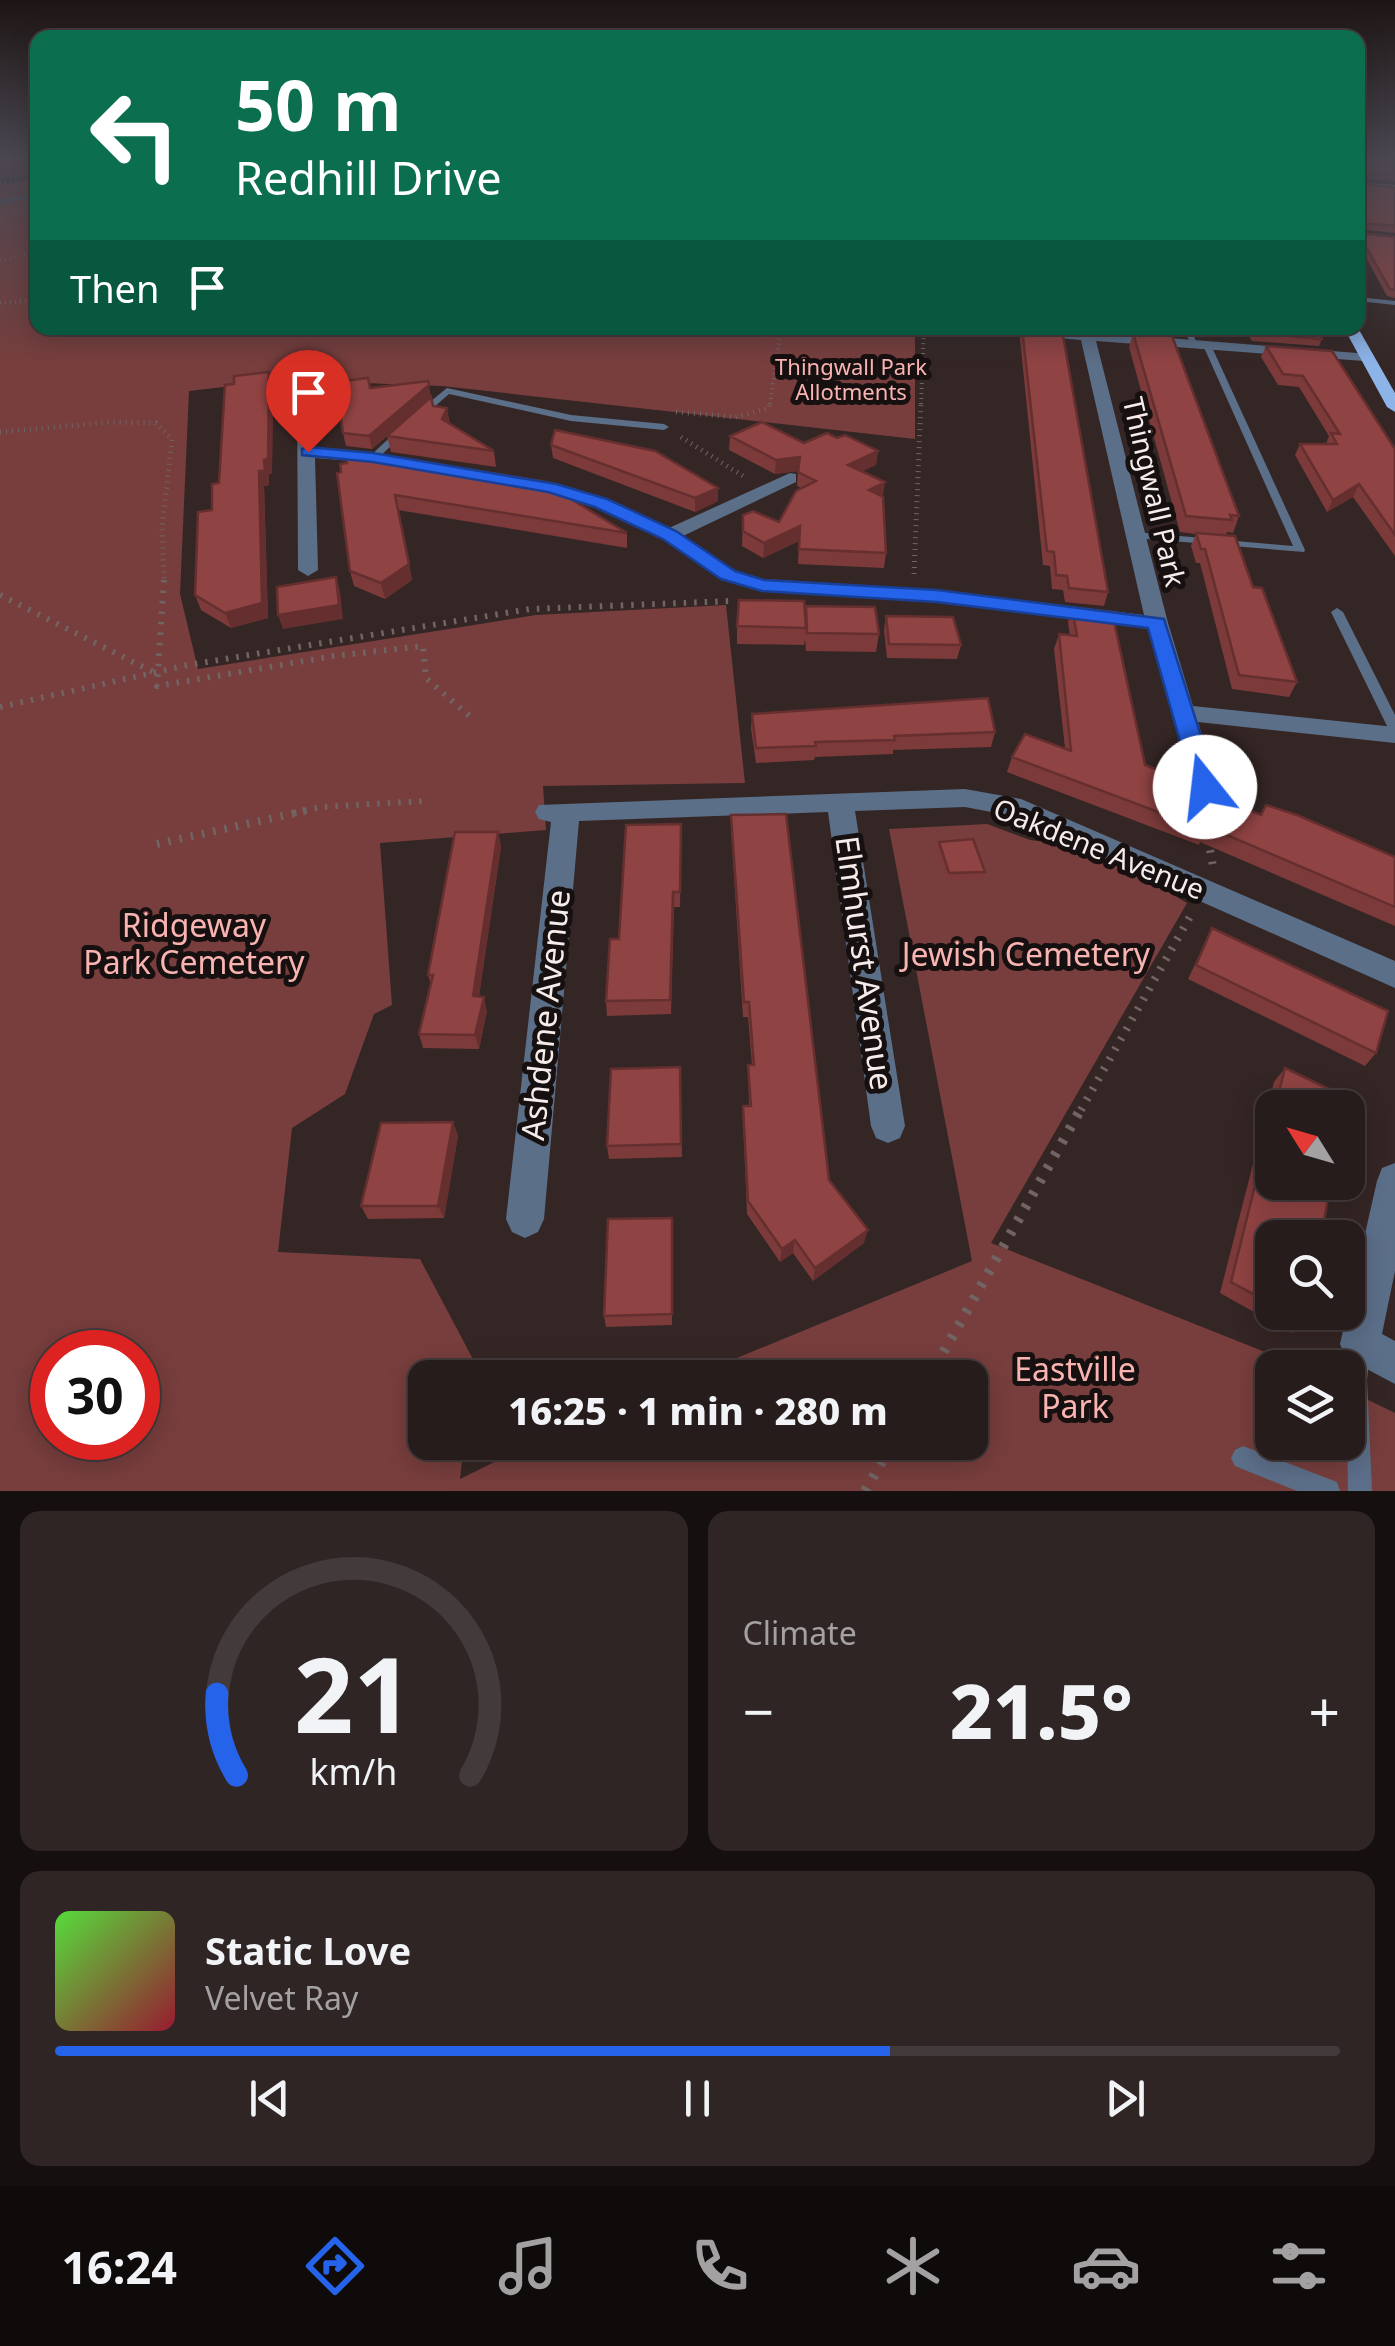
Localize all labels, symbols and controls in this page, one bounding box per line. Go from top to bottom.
text: 50 m [235,56,402,152]
icon: left [70,70,200,200]
text: Redhill Drive [235,147,502,208]
icon: arrive [180,260,235,315]
text: Then [70,262,160,314]
pin [266,350,351,453]
park label: Thingwall Park Allotments [775,351,927,406]
icon: arrive [281,365,336,420]
street label: Thingwall Park [1115,393,1195,590]
position arrow [1153,735,1257,839]
street label: Oakdene Avenue [988,788,1210,908]
street label: Elmhurst Avenue [826,833,905,1093]
street label: Ashdene Avenue [510,887,579,1142]
park label: Ridgeway Park Cemetery [83,903,305,983]
park label: Jewish Cemetery [899,932,1151,975]
north arrow [1255,1090,1365,1200]
map controls [1255,1090,1365,1460]
button: search [1255,1220,1365,1330]
speed limit sign: 30 [30,1330,160,1460]
park label: Eastville Park [1014,1347,1136,1427]
button: layers [1255,1350,1365,1460]
text: 16:25 · 1 min · 280 m [508,1384,888,1436]
text: Climate [743,1611,857,1654]
text: 21 [294,1622,413,1763]
text: 21.5° [950,1659,1133,1761]
text: − [743,1673,774,1748]
text: + [1309,1673,1340,1748]
text: km/h [310,1747,398,1795]
text: Static Love [205,1924,411,1976]
text: Velvet Ray [205,1976,358,2019]
icon: previous [242,2071,297,2126]
icon: pause [670,2071,725,2126]
icon: next [1098,2071,1153,2126]
icon: directions [300,2231,370,2301]
icon: music [493,2231,563,2301]
icon: phone [685,2231,755,2301]
icon: climate [878,2231,948,2301]
icon: car [1071,2231,1141,2301]
icon: filters [1264,2231,1334,2301]
text: 16:24 [61,2236,177,2297]

